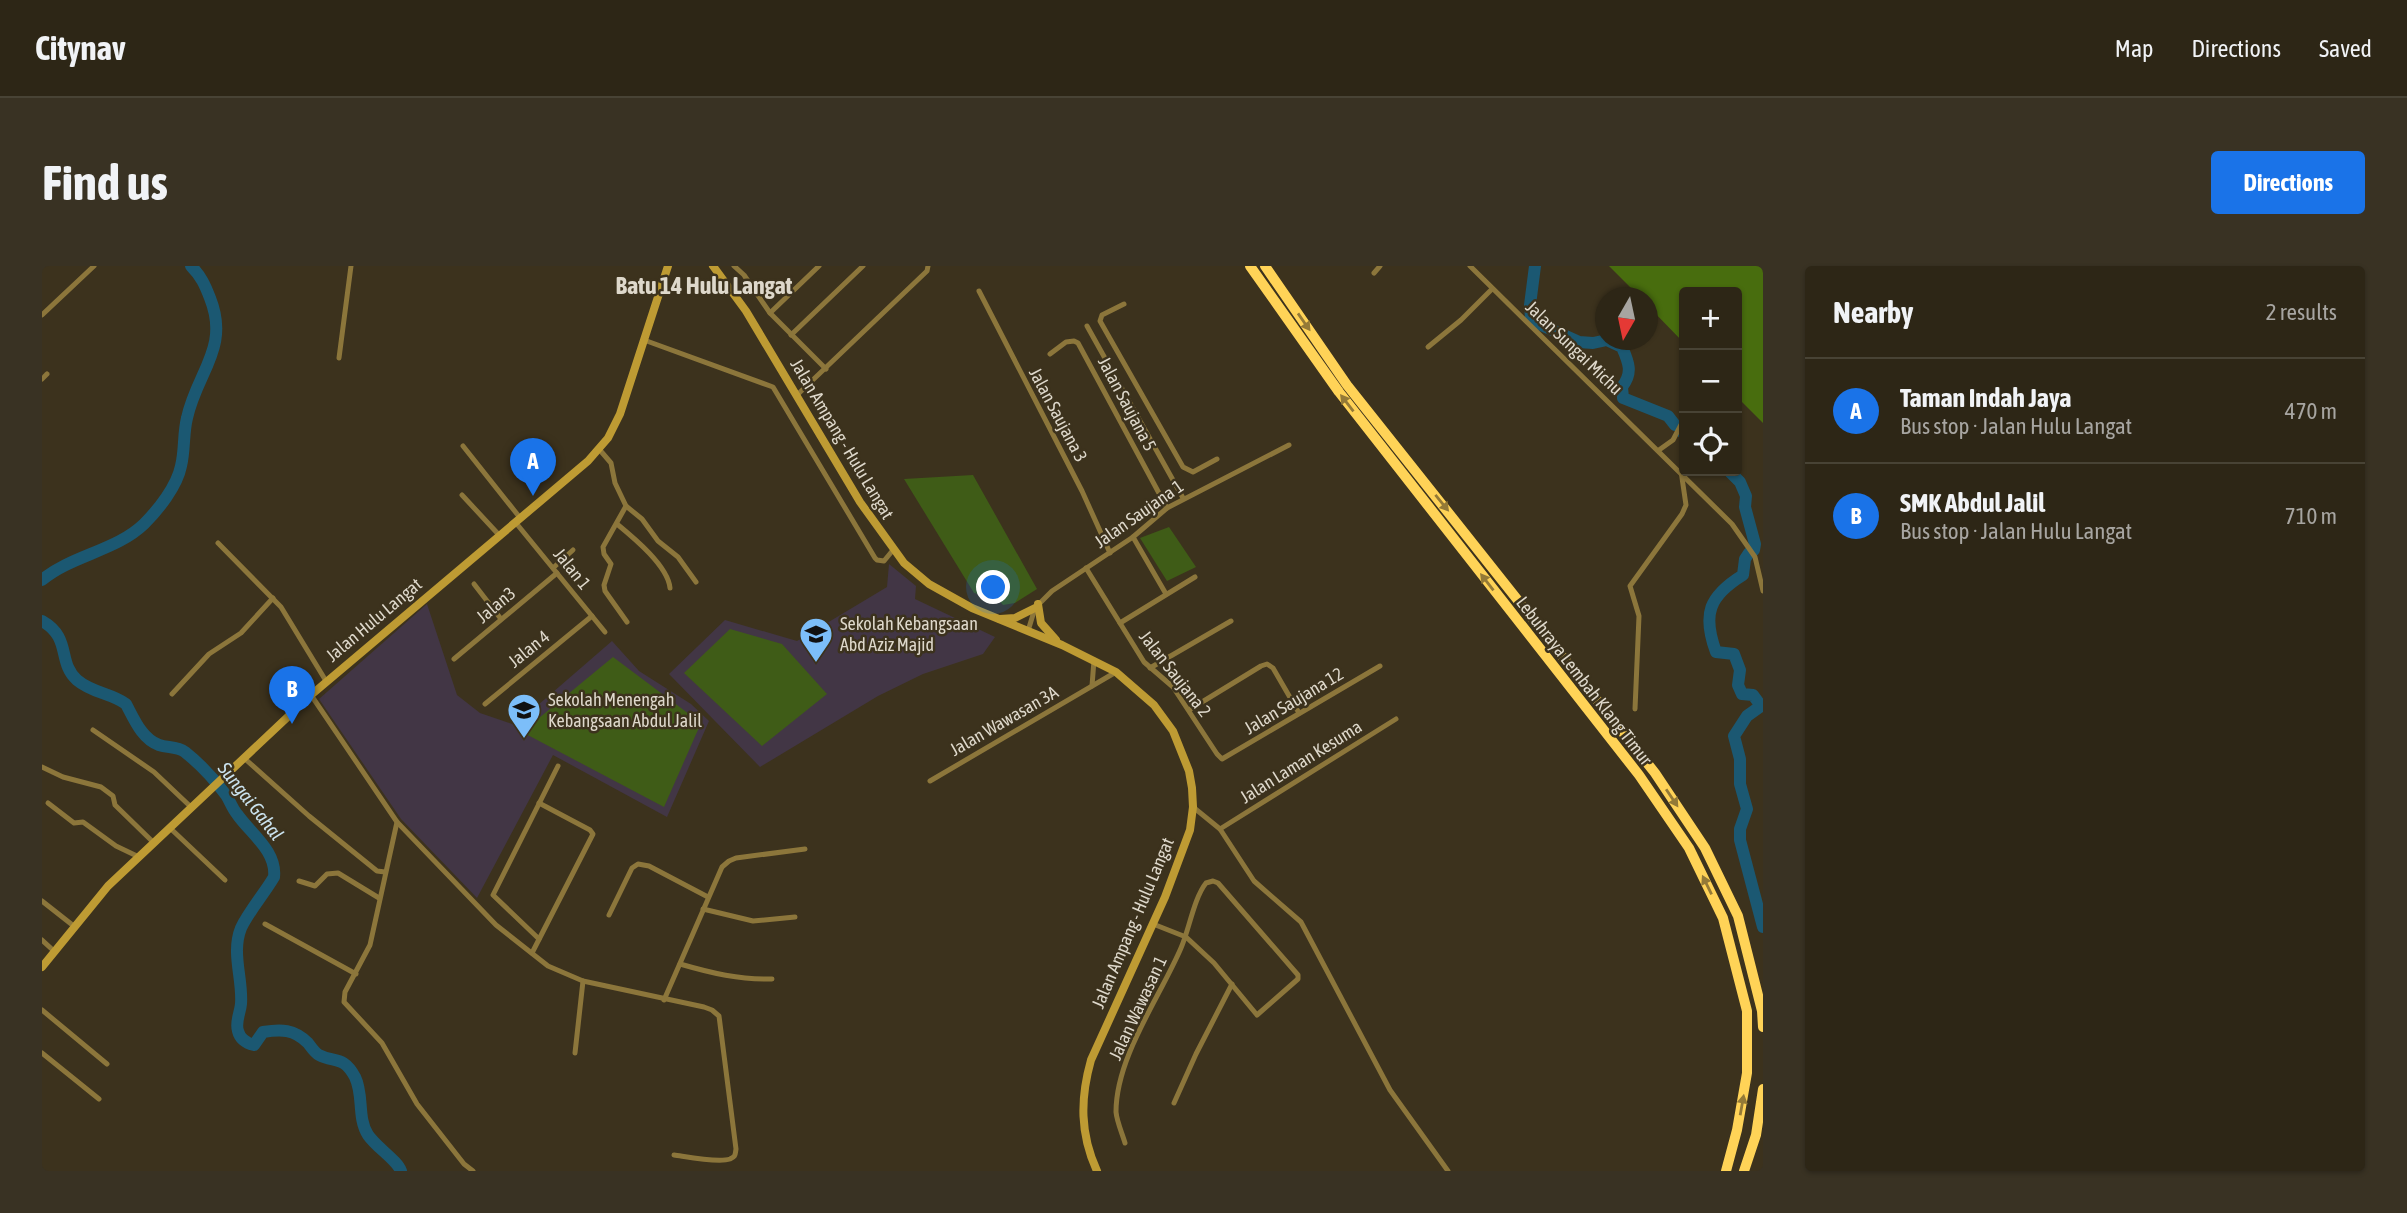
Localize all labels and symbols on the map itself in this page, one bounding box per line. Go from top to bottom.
district label: Batu 14 Hulu Langat [616,272,793,299]
north arrow [1595,287,1658,350]
street label: Jalan Sungai Michu [1522,296,1627,399]
one-way arrow [1297,313,1311,331]
street label: Jalan Saujana 5 [1094,353,1161,454]
street label: Jalan Ampang - Hulu Langat [786,355,899,523]
street label: Jalan Saujana 3 [1025,364,1092,465]
one-way arrow [1340,394,1355,412]
pin: A [510,438,556,496]
street label: Jalan Saujana 1 [1090,475,1187,552]
one-way arrow [1435,493,1450,511]
street label: Jalan 1 [549,544,595,594]
your location [976,570,1010,604]
street label: Jalan Hulu Langat [322,573,426,666]
one-way arrow [1479,574,1494,592]
street label: Jalan3 [472,582,519,627]
street label: Lebuhraya Lembah Klang Timur [1512,592,1657,770]
place label: Sekolah Kebangsaan Abd Aziz Majid [840,613,978,655]
school or university icon: Sekolah Kebangsaan Abd Aziz Majid [797,615,835,664]
street label: Jalan 4 [504,626,554,672]
street label: Jalan Saujana 2 [1135,626,1216,721]
street label: Jalan Saujana 12 [1240,663,1347,738]
pin: B [269,666,315,724]
street label: Jalan Wawasan 3A [946,681,1062,760]
place label: Sekolah Menengah Kebangsaan Abdul Jalil [548,689,702,731]
school or university icon: Sekolah Menengah Kebangsaan Abdul Jalil [505,691,543,740]
street label: Jalan Laman Kesuma [1236,716,1365,807]
water label: Sungai Gahal [213,757,288,844]
one-way arrow [1665,789,1678,808]
street label: Jalan Ampang - Hulu Langat [1087,834,1178,1011]
one-way arrow [1701,875,1712,895]
street label: Jalan Wawasan 1 [1104,952,1171,1063]
one-way arrow [1737,1094,1748,1116]

